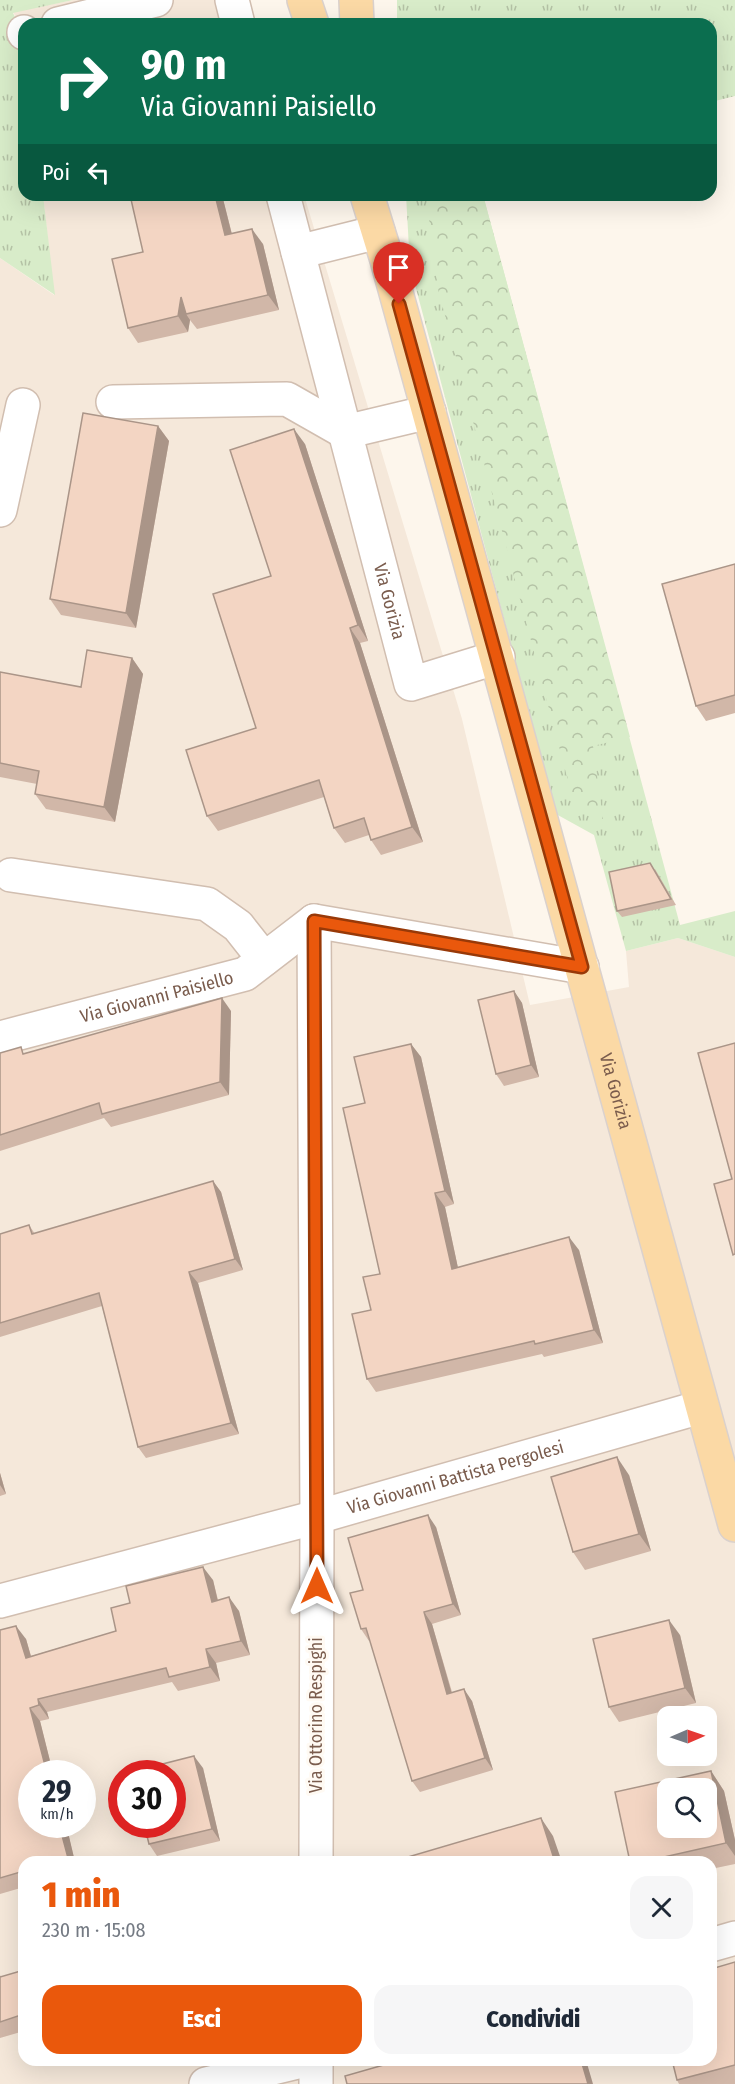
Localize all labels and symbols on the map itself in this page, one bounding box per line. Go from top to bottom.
pin [373,242,424,304]
street label: Via Gorizia [369,561,410,642]
street label: Via Giovanni Paisiello [78,967,236,1028]
street label: Via Gorizia [595,1051,637,1132]
street label: Via Giovanni Battista Pergolesi [345,1436,566,1519]
position arrow [285,1554,349,1618]
street label: Via Ottorino Respighi [305,1637,327,1793]
north arrow [657,1706,717,1766]
speed limit sign: 30 [108,1760,186,1838]

